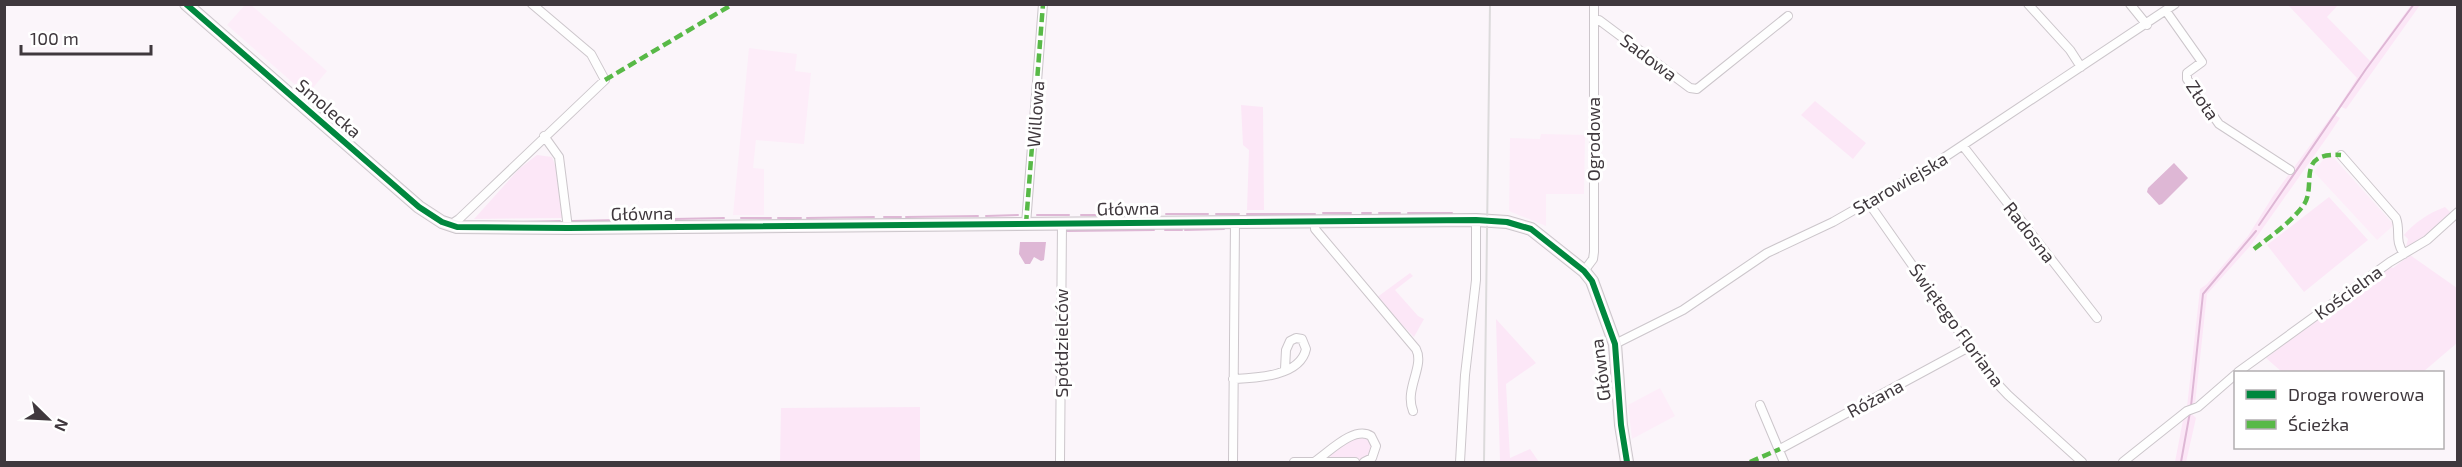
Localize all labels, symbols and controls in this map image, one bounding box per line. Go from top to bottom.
scale bar [21,18,152,56]
text: 100 m [30,27,79,49]
street label: Sadowa [1616,29,1682,85]
street label: Smolecka [292,74,366,142]
street label: Złota [2182,76,2224,124]
street label: Willowa [1022,80,1048,148]
street label: Ogrodowa [1582,97,1604,181]
street label: Starowiejska [1849,147,1951,219]
street label: Główna [1097,196,1159,220]
street label: Radosna [1999,197,2061,267]
street label: Główna [611,201,673,225]
street label: Świętego Floriana [1905,259,2009,391]
street label: Kościelna [2310,260,2386,324]
street label: Spółdzielców [1050,288,1072,398]
street label: Główna [1585,338,1615,402]
legend [2234,371,2444,449]
street label: Różana [1843,374,1907,422]
text: Droga rowerowa [2288,383,2424,405]
north arrow [18,389,78,449]
text: Ścieżka [2288,413,2349,435]
text: N [51,416,73,434]

